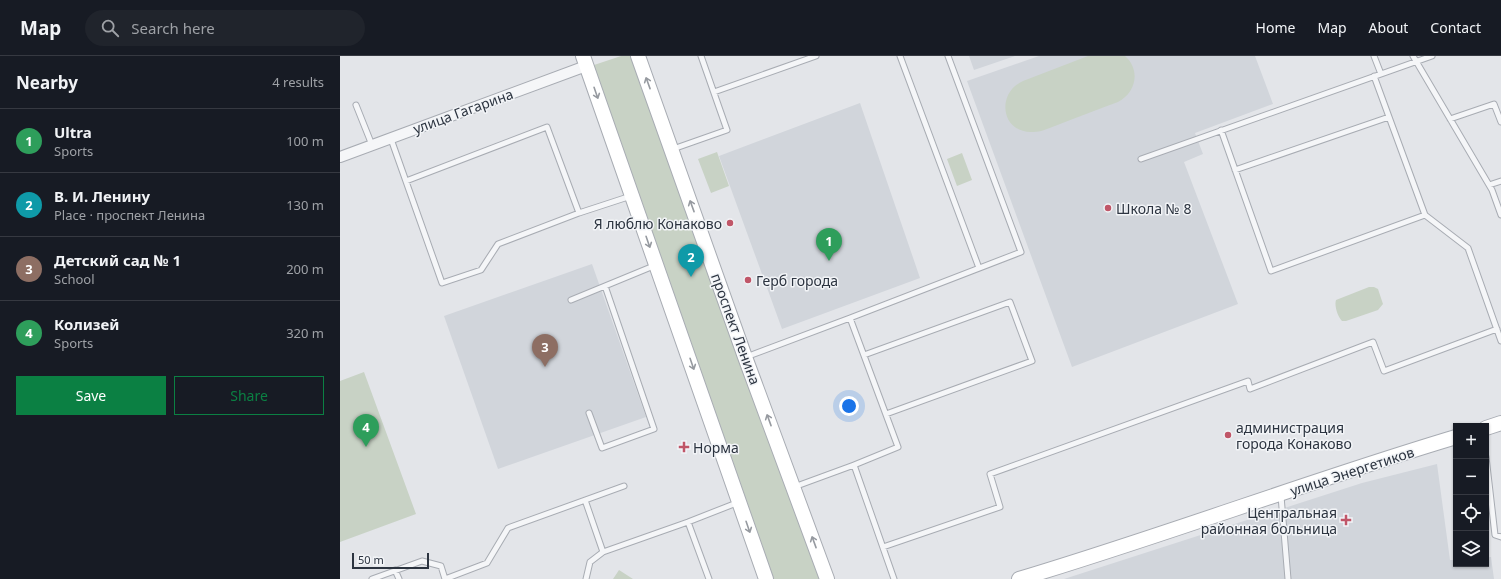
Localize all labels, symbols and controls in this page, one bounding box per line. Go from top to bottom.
search box [85,10,365,46]
text: Map [20,15,61,41]
icon: search [99,17,121,39]
text: Search here [131,18,215,38]
text: Home [1256,18,1295,37]
text: Map [1317,18,1347,37]
text: About [1369,18,1408,37]
text: Contact [1430,18,1481,37]
text: Nearby [16,71,78,94]
text: 4 results [272,73,324,91]
one-way arrow [644,77,651,90]
street label: улица Гагарина [410,84,516,138]
one-way arrow [592,86,600,98]
text: Ultra [54,122,92,142]
text: 1 [25,132,33,150]
text: 100 m [286,132,324,150]
text: Sports [54,142,93,160]
text: В. И. Ленину [54,186,150,206]
text: 2 [25,196,33,214]
text: 130 m [286,196,324,214]
place label: Школа № 8 [1116,199,1192,218]
one-way arrow [687,200,695,212]
marker: Школа № 8 [1103,203,1113,213]
text: Place · проспект Ленина [54,206,205,224]
place label: Я люблю Конаково [594,214,722,233]
marker: Я люблю Конаково [725,218,735,228]
pin: 1 [816,228,842,261]
one-way arrow [645,235,653,247]
pin: 2 [678,244,704,277]
text: Детский сад № 1 [54,250,181,270]
text: 3 [25,260,33,278]
text: 200 m [286,260,324,278]
text: School [54,270,95,288]
street label: проспект Ленина [707,271,765,387]
place label: Герб города [756,271,838,290]
marker: Герб города [743,275,753,285]
text: Колизей [54,314,119,334]
text: 4 [25,324,33,342]
text: 320 m [286,324,324,342]
text: Sports [54,334,93,352]
pin: 3 [532,334,558,367]
one-way arrow [688,358,696,370]
button: Save [16,376,166,415]
button: Share [174,376,324,415]
your location [839,396,859,416]
pin: 4 [353,414,379,447]
one-way arrow [764,415,772,427]
place label: администрация города Конаково [1236,418,1352,453]
map controls [1453,423,1489,567]
button: + [1453,423,1489,459]
marker: администрация города Конаково [1223,430,1233,440]
place label: Норма [693,438,739,457]
marker: Норма [678,441,690,453]
street label: улица Энергетиков [1288,442,1417,500]
button: − [1453,459,1489,495]
button: locate [1453,495,1489,531]
place label: Центральная районная больница [1201,503,1337,538]
marker: Центральная районная больница [1340,514,1352,526]
one-way arrow [745,520,753,532]
button: layers [1453,531,1489,567]
one-way arrow [809,537,817,549]
scale bar [352,551,429,570]
text: 50 m [358,552,384,567]

